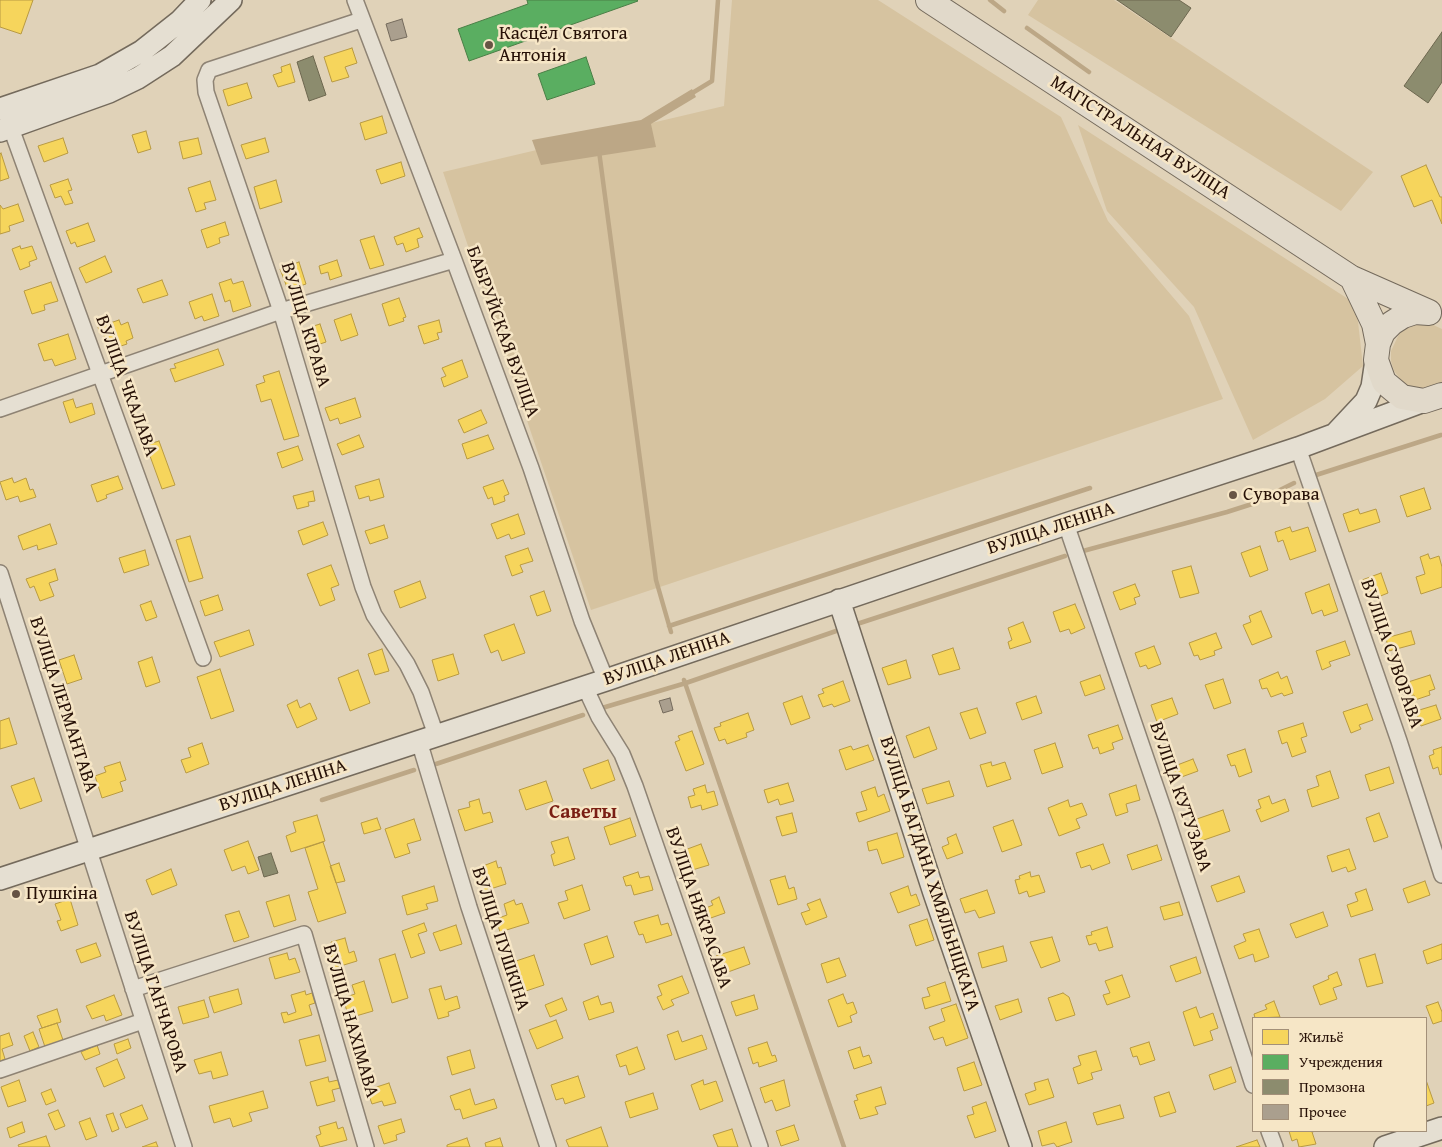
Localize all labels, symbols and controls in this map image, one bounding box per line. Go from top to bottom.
place label: Касцёл Святога Антонія [499,23,628,67]
marker: Касцёл Святога Антонія [483,39,495,51]
street label: МАГІСТРАЛЬНАЯ ВУЛІЦА [1046,71,1234,205]
street label: БАБРУЙСКАЯ ВУЛІЦА [460,243,544,421]
street label: ВУЛІЦА КІРАВА [275,260,335,390]
street label: ВУЛІЦА ЧКАЛАВА [90,312,162,460]
place label: Суворава [1243,484,1320,506]
marker: Суворава [1227,489,1239,501]
street label: ВУЛІЦА ЛЕНІНА [984,498,1118,560]
street label: ВУЛІЦА СУВОРАВА [1355,576,1427,732]
street label: ВУЛІЦА ЛЕРМАНТАВА [24,614,102,796]
street label: ВУЛІЦА ЛЕНІНА [601,627,733,691]
street label: ВУЛІЦА КУТУЗАВА [1144,719,1216,875]
street label: ВУЛІЦА БАГДАНА ХМЯЛЬНІЦКАГА [874,734,984,1014]
street label: ВУЛІЦА ЛЕНІНА [216,755,350,817]
district label: Саветы [549,801,617,825]
street label: ВУЛІЦА НЯКРАСАВА [660,824,736,992]
street label: ВУЛІЦА ПУШКІНА [466,864,534,1014]
place label: Пушкіна [26,883,98,905]
marker: Пушкіна [10,888,22,900]
street label: ВУЛІЦА ГАНЧАРОВА [118,908,192,1076]
street label: ВУЛІЦА НАХІМАВА [317,942,383,1100]
legend [1252,1017,1427,1132]
text: Жильё [1299,1026,1344,1047]
text: Учреждения [1299,1051,1383,1072]
text: Промзона [1299,1076,1365,1097]
text: Прочее [1299,1101,1347,1122]

